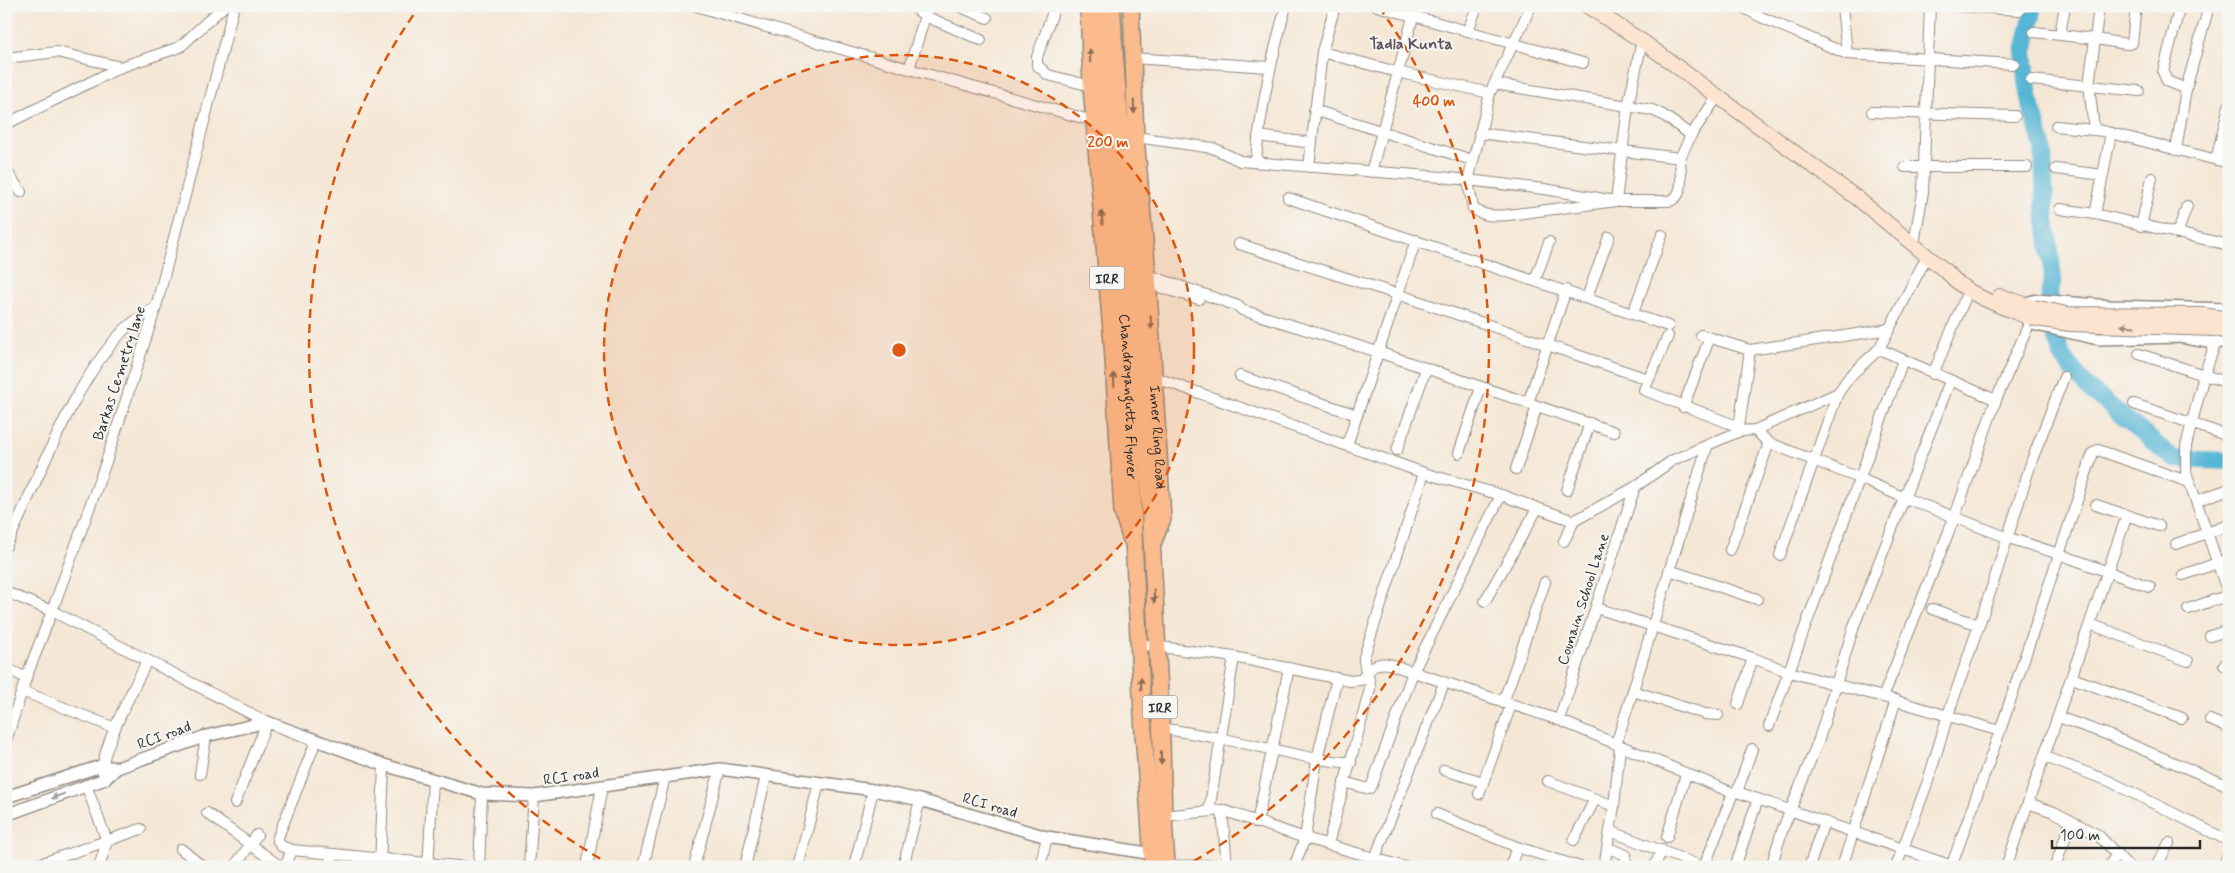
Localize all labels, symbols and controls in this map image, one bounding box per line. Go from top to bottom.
district label: Tadla Kunta [1369,34,1453,55]
one-way arrow [1086,48,1094,64]
text: 400 m [1413,92,1455,112]
one-way arrow [1130,100,1138,116]
text: 200 m [1088,133,1129,153]
one-way arrow [1098,209,1106,225]
road number: IRR [1090,266,1124,290]
street label: Barkas Cemetry lane [89,303,151,443]
street label: Chandrayangutta Flyover [1113,313,1141,480]
one-way arrow [1147,314,1155,330]
one-way arrow [2120,322,2136,330]
centre of rings [890,341,908,359]
one-way arrow [1110,372,1118,388]
street label: Inner Ring Road [1144,385,1170,490]
street label: Counain School Lane [1553,531,1615,668]
one-way arrow [1150,588,1158,604]
one-way arrow [1136,675,1144,691]
road number: IRR [1142,696,1178,719]
street label: RCI road [135,717,194,755]
one-way arrow [1158,750,1166,766]
street label: RCI road [542,763,600,791]
street label: RCI road [960,789,1020,823]
one-way arrow [50,792,65,800]
scale bar [2052,818,2200,850]
text: 100 m [2060,826,2100,846]

